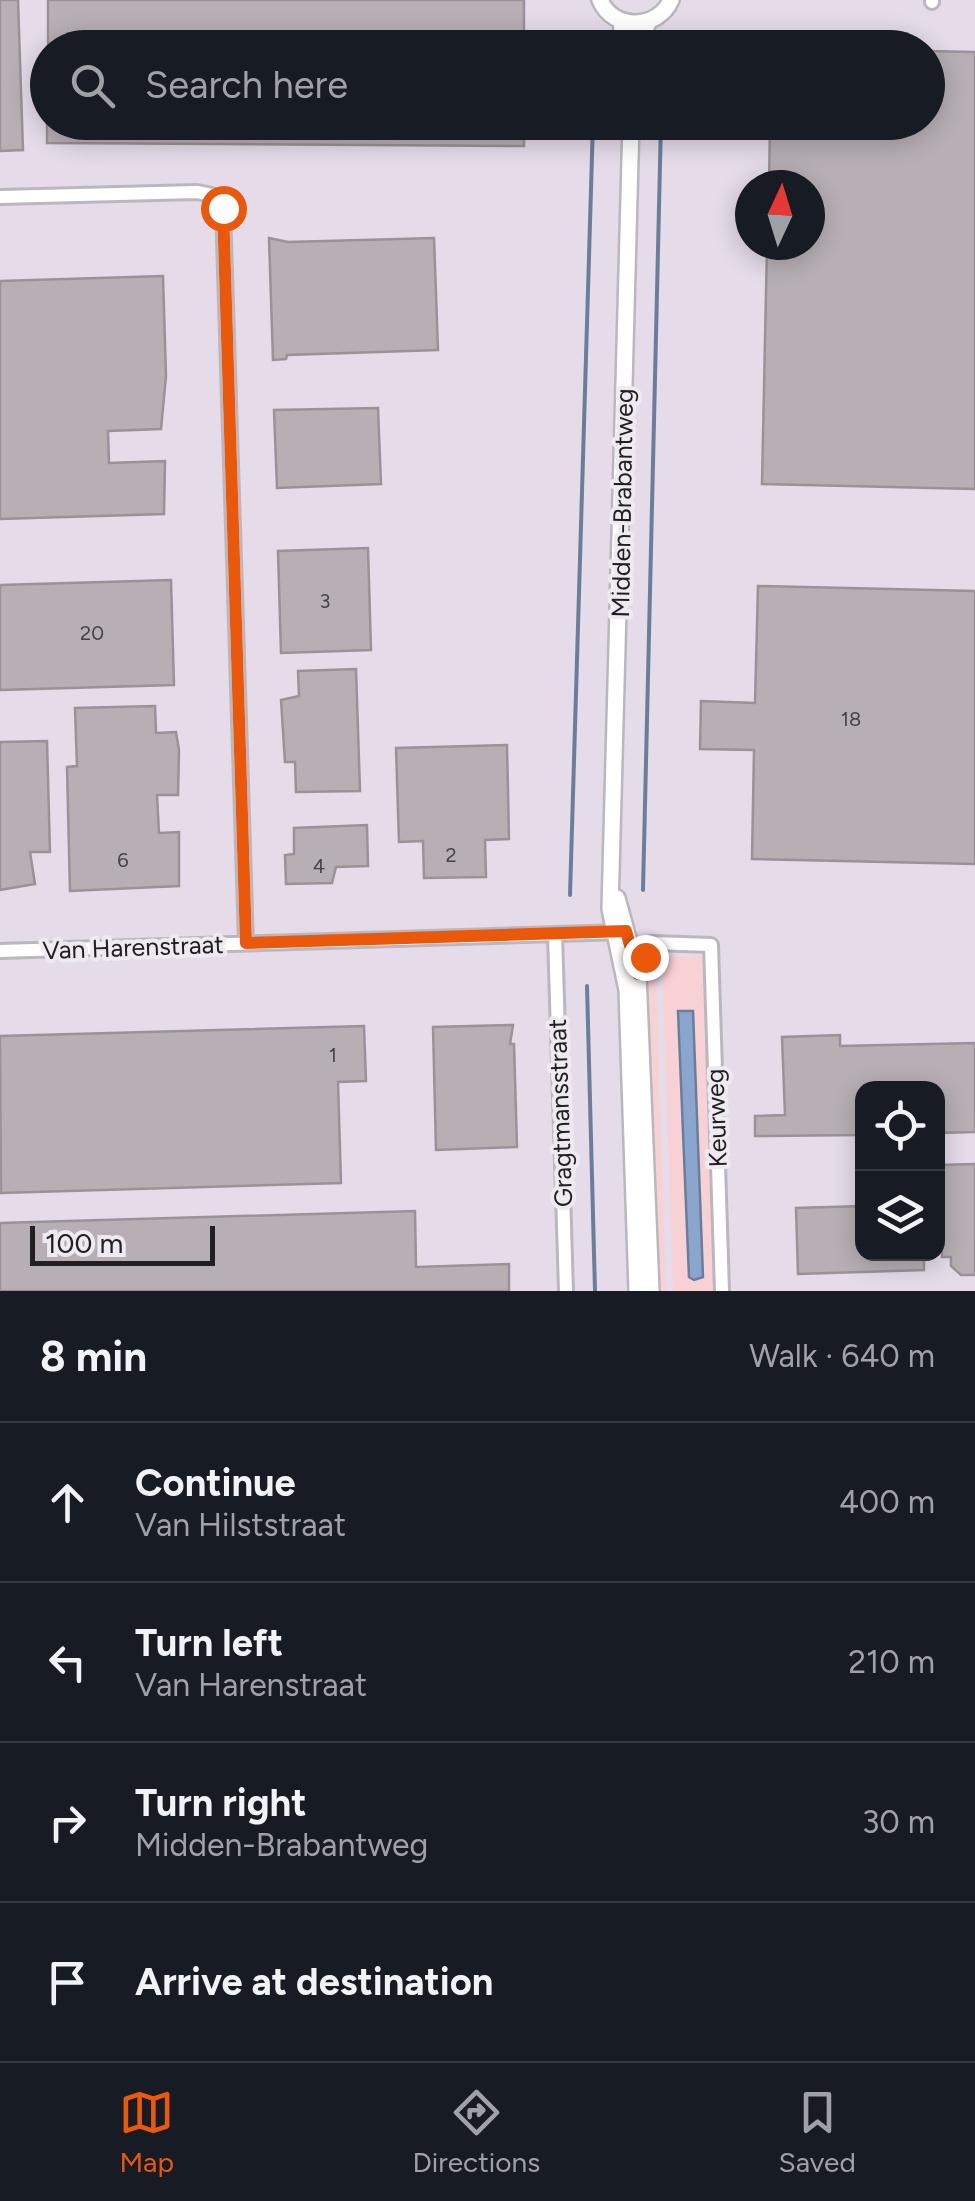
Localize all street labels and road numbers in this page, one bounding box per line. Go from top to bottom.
street label: Midden-Brabantweg [605,388,639,618]
street label: Van Harenstraat [42,929,224,965]
street label: Gragtmansstraat [542,1018,578,1208]
street label: Keurweg [699,1068,733,1168]

